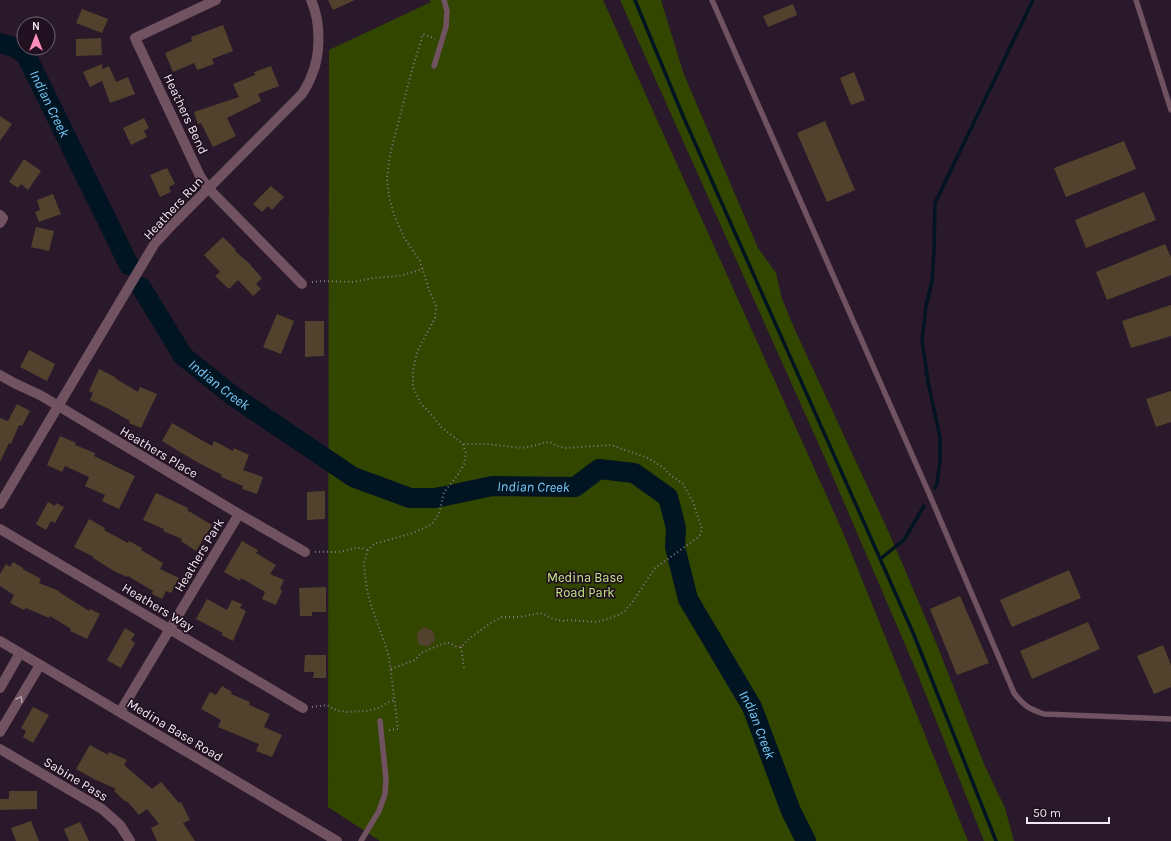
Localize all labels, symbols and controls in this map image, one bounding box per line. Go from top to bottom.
north arrow [16,16,56,56]
text: N [32,20,40,33]
water label: Indian Creek [26,67,74,141]
street label: Heathers Bend [161,71,211,157]
street label: Heathers Run [140,174,206,242]
water label: Indian Creek [185,356,254,414]
street label: Heathers Place [117,423,201,481]
water label: Indian Creek [497,478,571,495]
street label: Heathers Park [171,516,227,594]
park label: Medina Base Road Park [547,570,623,600]
street label: Heathers Way [119,580,197,634]
water label: Indian Creek [736,687,779,762]
street label: Medina Base Road [124,695,226,765]
one-way arrow [16,696,23,703]
street label: Sabine Pass [41,754,111,804]
scale bar [1027,799,1109,825]
text: 50 m [1033,806,1061,820]

